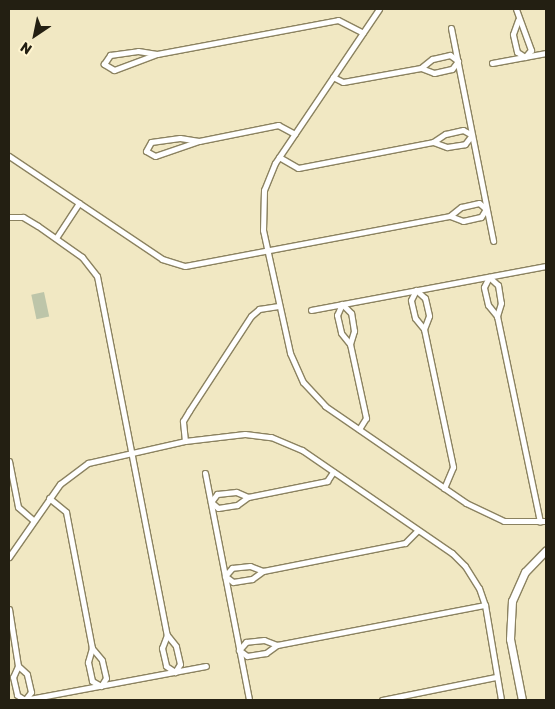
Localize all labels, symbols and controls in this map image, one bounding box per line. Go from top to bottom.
north arrow [10,10,60,60]
text: N [17,38,35,58]

